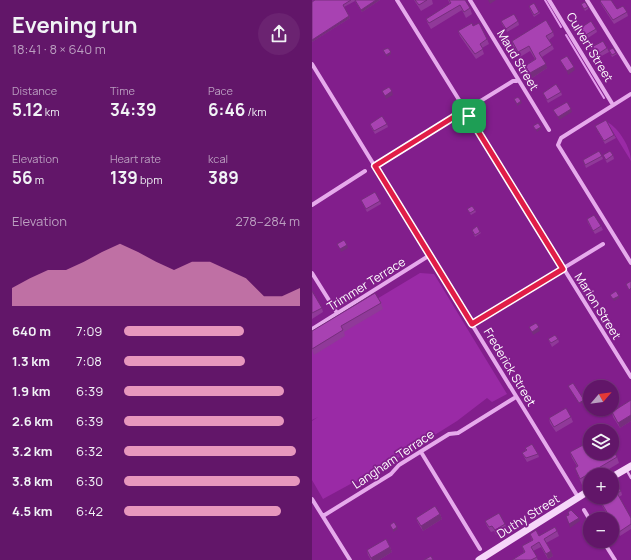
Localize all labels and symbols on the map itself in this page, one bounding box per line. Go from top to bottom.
street label: Culvert Street [563,9,618,85]
street label: Maud Street [493,26,543,94]
pin [452,99,486,133]
street label: Trimmer Terrace [324,253,408,315]
street label: Marion Street [571,269,625,343]
street label: Frederick Street [480,325,540,410]
north arrow [583,380,619,416]
street label: Langham Terrace [349,425,437,493]
street label: Duthy Street [493,490,563,542]

